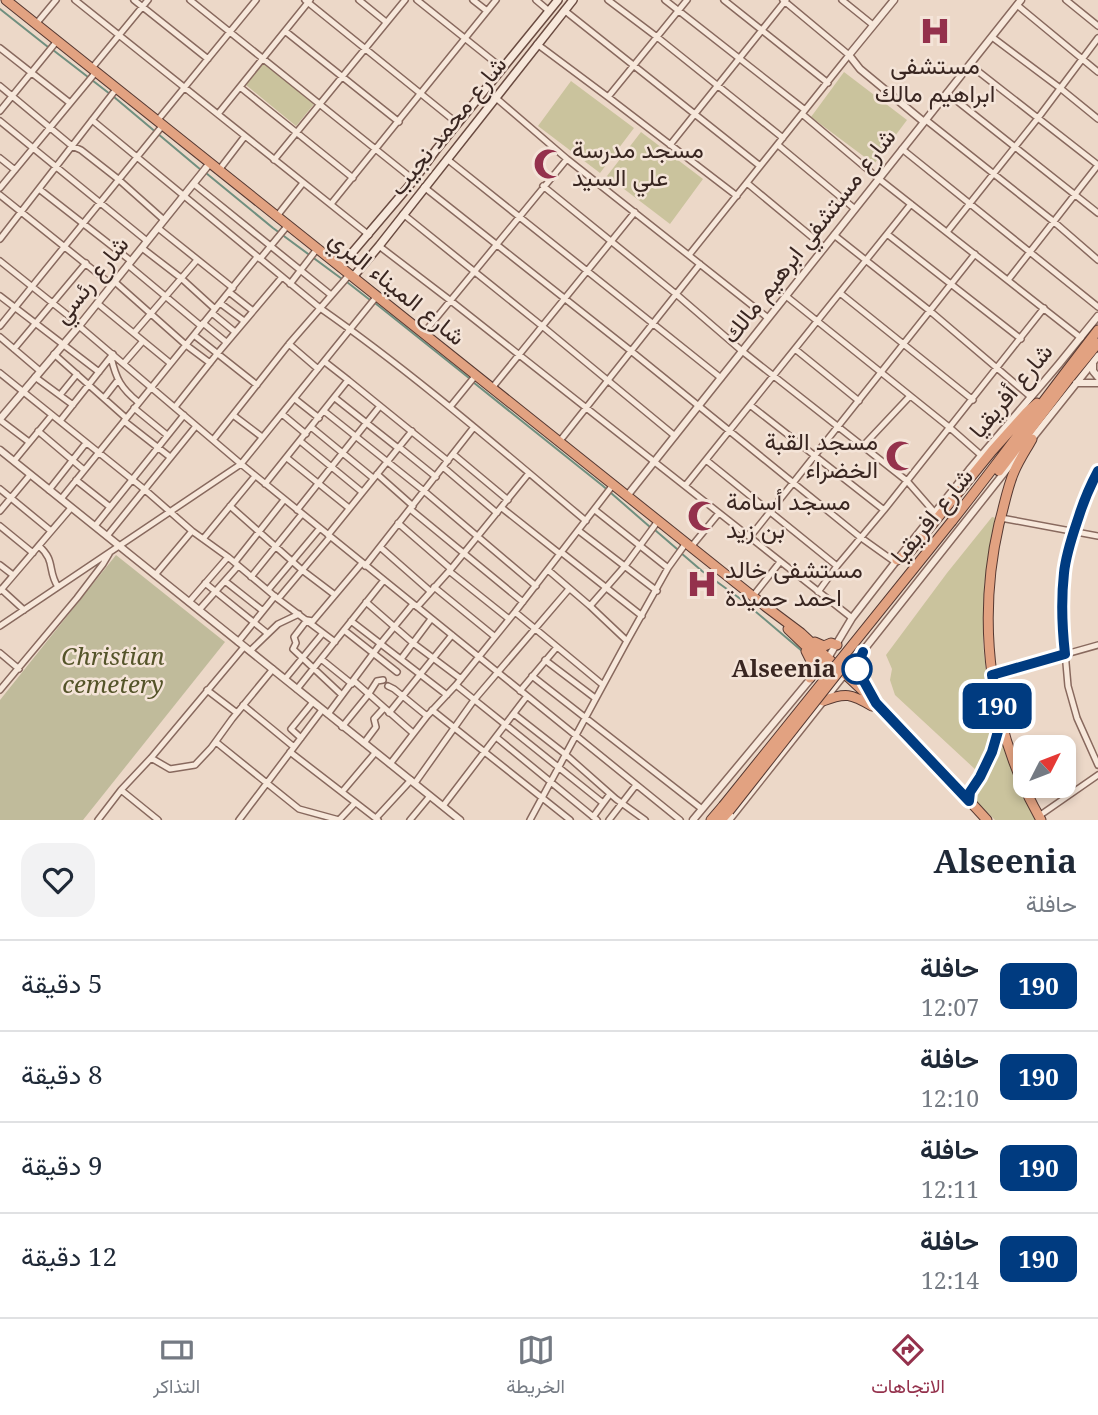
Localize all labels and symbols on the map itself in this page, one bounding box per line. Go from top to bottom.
hospital icon: مستشفى ابراهيم مالك [918,14,952,48]
street label: شارع محمد نجيب [380,48,514,202]
place label: مستشفى ابراهيم مالك [875,48,995,110]
street label: شارع مستشفي ابرهيم مالك [713,121,906,352]
place label: مسجد مدرسة علي السيد [572,132,704,197]
mosque icon: مسجد مدرسة علي السيد [532,147,566,181]
street label: شارع الميناء البري [320,222,473,355]
street label: شارع رئسي [44,228,139,332]
street label: شارع أفريقيا [960,335,1060,445]
place label: مسجد القبة الخضراء [764,424,878,485]
mosque icon: مسجد القبة الخضراء [884,439,918,473]
street label: شارع افريقيا [882,460,981,571]
place label: مسجد أسامة بن زيد [726,484,850,545]
mosque icon: مسجد أسامة بن زيد [686,499,720,533]
place label: مستشفى خالد احمد حميدة [725,552,863,613]
hospital icon: مستشفى خالد احمد حميدة [685,567,719,601]
park label: Christian cemetery [61,639,165,700]
place label: Alseenia [732,651,836,684]
marker: Alseenia [842,654,872,684]
line badge: 190 [957,683,1037,729]
north arrow [1013,735,1076,798]

